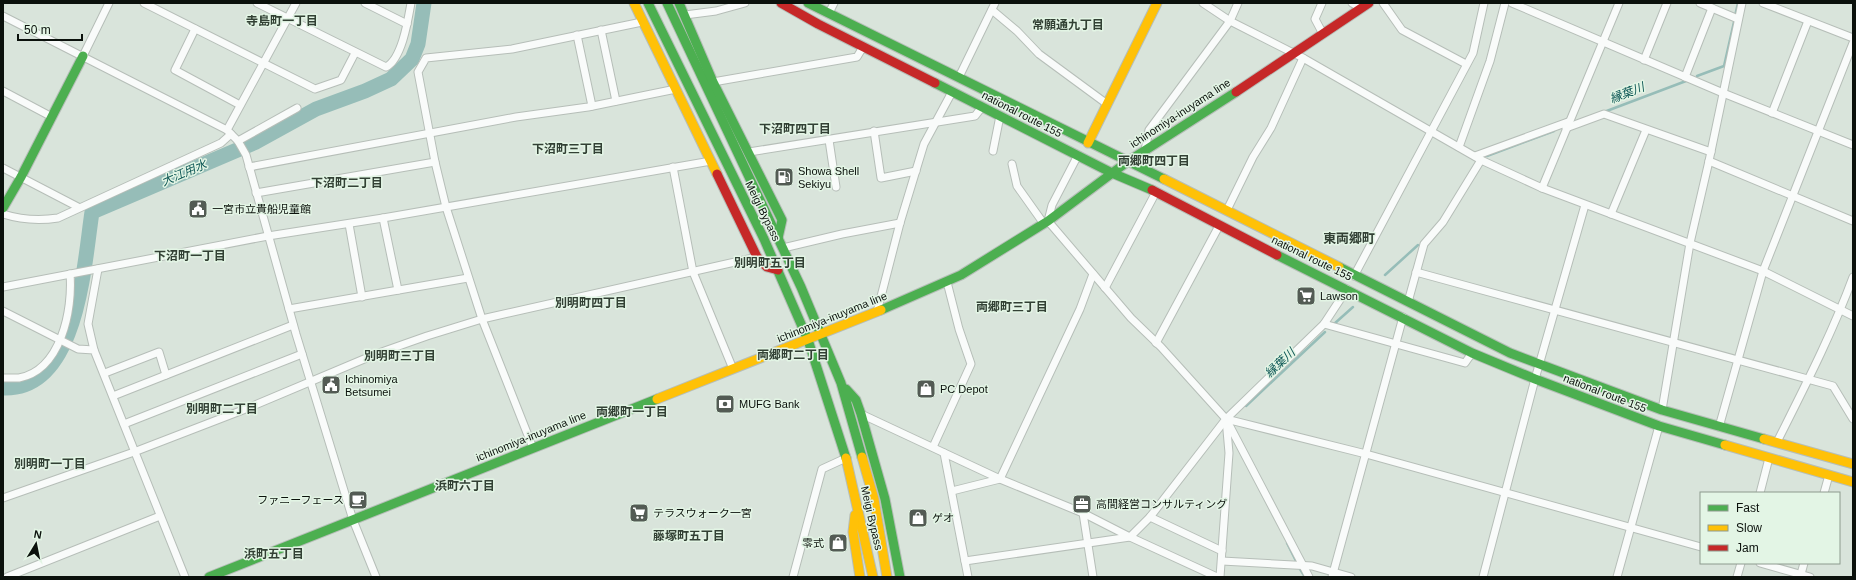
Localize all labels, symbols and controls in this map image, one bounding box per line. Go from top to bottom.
district label: 寺島町一丁目 [246,14,318,28]
scale bar [18,16,82,42]
district label: 常願通九丁目 [1032,18,1104,32]
text: 50 m [24,23,51,37]
street label: ichinomiya-inuyama line [1128,76,1232,150]
water label: 縁葉川 [1608,79,1648,106]
street label: national route 155 [980,89,1064,139]
district label: 下沼町四丁目 [759,122,831,136]
district label: 下沼町三丁目 [532,142,604,156]
district label: 両郷町四丁目 [1118,154,1190,168]
water label: 大江用水 [159,156,211,189]
place label: Showa Shell Sekiyu [798,165,859,190]
fuel station icon: Showa Shell Sekiyu [773,166,795,188]
district label: 下沼町二丁目 [311,176,383,190]
street label: Meigi Bypass [743,179,783,243]
public building icon: 一宮市立貴船児童館 [187,198,209,220]
place label: 一宮市立貴船児童館 [212,203,311,215]
district label: 東両郷町 [1323,231,1375,246]
street label: national route 155 [1270,233,1354,283]
district label: 下沼町一丁目 [154,249,226,263]
district label: 別明町五丁目 [734,256,806,270]
supermarket icon: Lawson [1295,285,1317,307]
street label: ichinomiya-inuyama line [775,289,889,345]
place label: Lawson [1320,290,1358,302]
district label: 別明町四丁目 [555,296,627,310]
district label: 両郷町三丁目 [976,300,1048,314]
water label: 縁葉川 [1262,344,1299,380]
district label: 両郷町二丁目 [757,348,829,362]
district label: 別明町三丁目 [364,349,436,363]
street label: national route 155 [1562,372,1648,414]
place label: Ichinomiya Betsumei [345,373,398,398]
public building icon: Ichinomiya Betsumei [320,374,342,396]
shop icon: PC Depot [915,378,937,400]
place label: PC Depot [940,383,988,395]
bank icon: MUFG Bank [714,393,736,415]
place label: MUFG Bank [739,398,800,410]
district label: 別明町二丁目 [186,402,258,416]
district label: 両郷町一丁目 [596,405,668,419]
street label: ichinomiya-inuyama line [474,408,588,464]
district label: 別明町一丁目 [14,457,86,471]
district label: 浜町六丁目 [435,479,495,493]
street label: Meigi Bypass [859,485,885,552]
cafe icon: ファニーフェース [347,489,369,511]
legend [1700,492,1840,564]
office icon: 高間経営コンサルティング [1071,493,1093,515]
place label: ファニーフェース [257,494,344,506]
place label: 高間経営コンサルティング [1096,498,1227,510]
text: Fast [1736,501,1760,515]
supermarket icon: テラスウォーク一宮 [628,502,650,524]
place label: テラスウォーク一宮 [653,507,752,519]
shop icon: ゲオ [907,507,929,529]
place label: ゲオ [932,512,954,524]
text: Slow [1736,521,1762,535]
north arrow [16,524,56,564]
text: N [33,528,43,541]
district label: 藤塚町五丁目 [653,529,725,543]
shop icon: 零式 [827,532,849,554]
place label: 零式 [802,537,824,549]
text: Jam [1736,541,1759,555]
district label: 浜町五丁目 [244,547,304,561]

